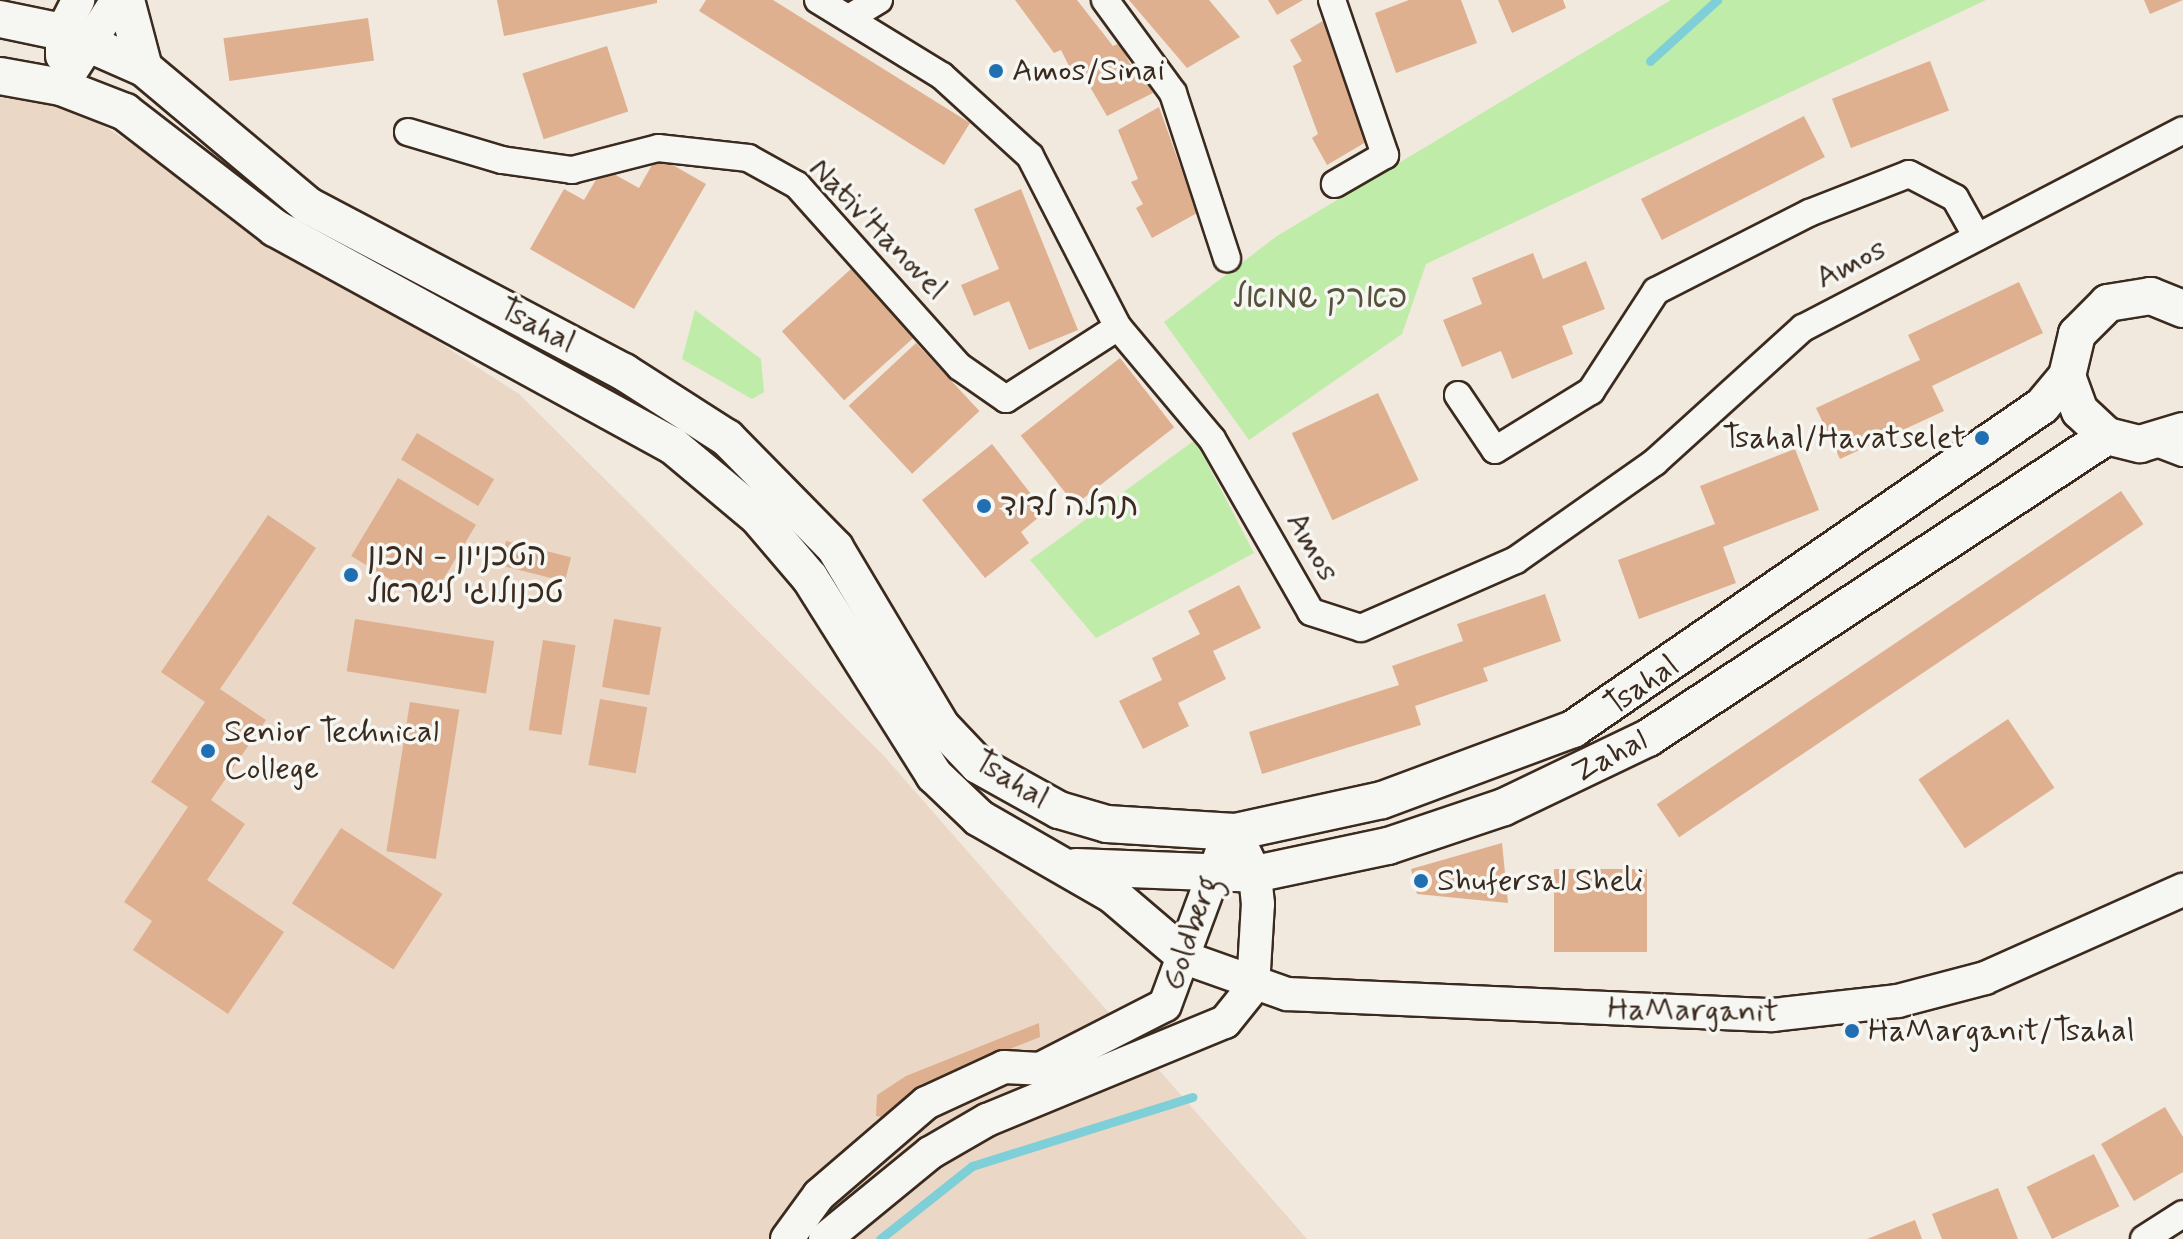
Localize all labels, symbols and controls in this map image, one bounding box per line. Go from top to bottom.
place label: Amos/Sinai [1012,52,1165,90]
marker: Amos/Sinai [987,62,1005,80]
street label: Nativ'Hanovel [801,150,955,308]
street label: Amos [1809,230,1893,298]
park label: פארק שמואל [1233,279,1407,317]
street label: Tsahal [492,290,582,362]
place label: Tsahal/Havatselet [1722,419,1966,457]
marker: Tsahal/Havatselet [1973,429,1991,447]
place label: תהלה לדוד [1000,487,1139,525]
marker: תהלה לדוד [975,497,993,515]
street label: Amos [1277,505,1347,589]
place label: הטכניון - מכון טכנולוגי לישראל [367,538,564,613]
marker: הטכניון - מכון טכנולוגי לישראל [342,566,360,584]
street label: Tsahal [1597,647,1687,725]
place label: Senior Technical College [224,714,439,789]
street label: Zahal [1566,721,1654,793]
marker: Senior Technical College [199,742,217,760]
street label: Tsahal [966,742,1056,818]
place label: Shufersal Sheli [1437,862,1644,900]
street label: Goldberg [1154,871,1228,995]
marker: Shufersal Sheli [1412,872,1430,890]
street label: HaMarganit [1607,990,1779,1032]
place label: HaMarganit/Tsahal [1868,1012,2135,1050]
marker: HaMarganit/Tsahal [1843,1022,1861,1040]

